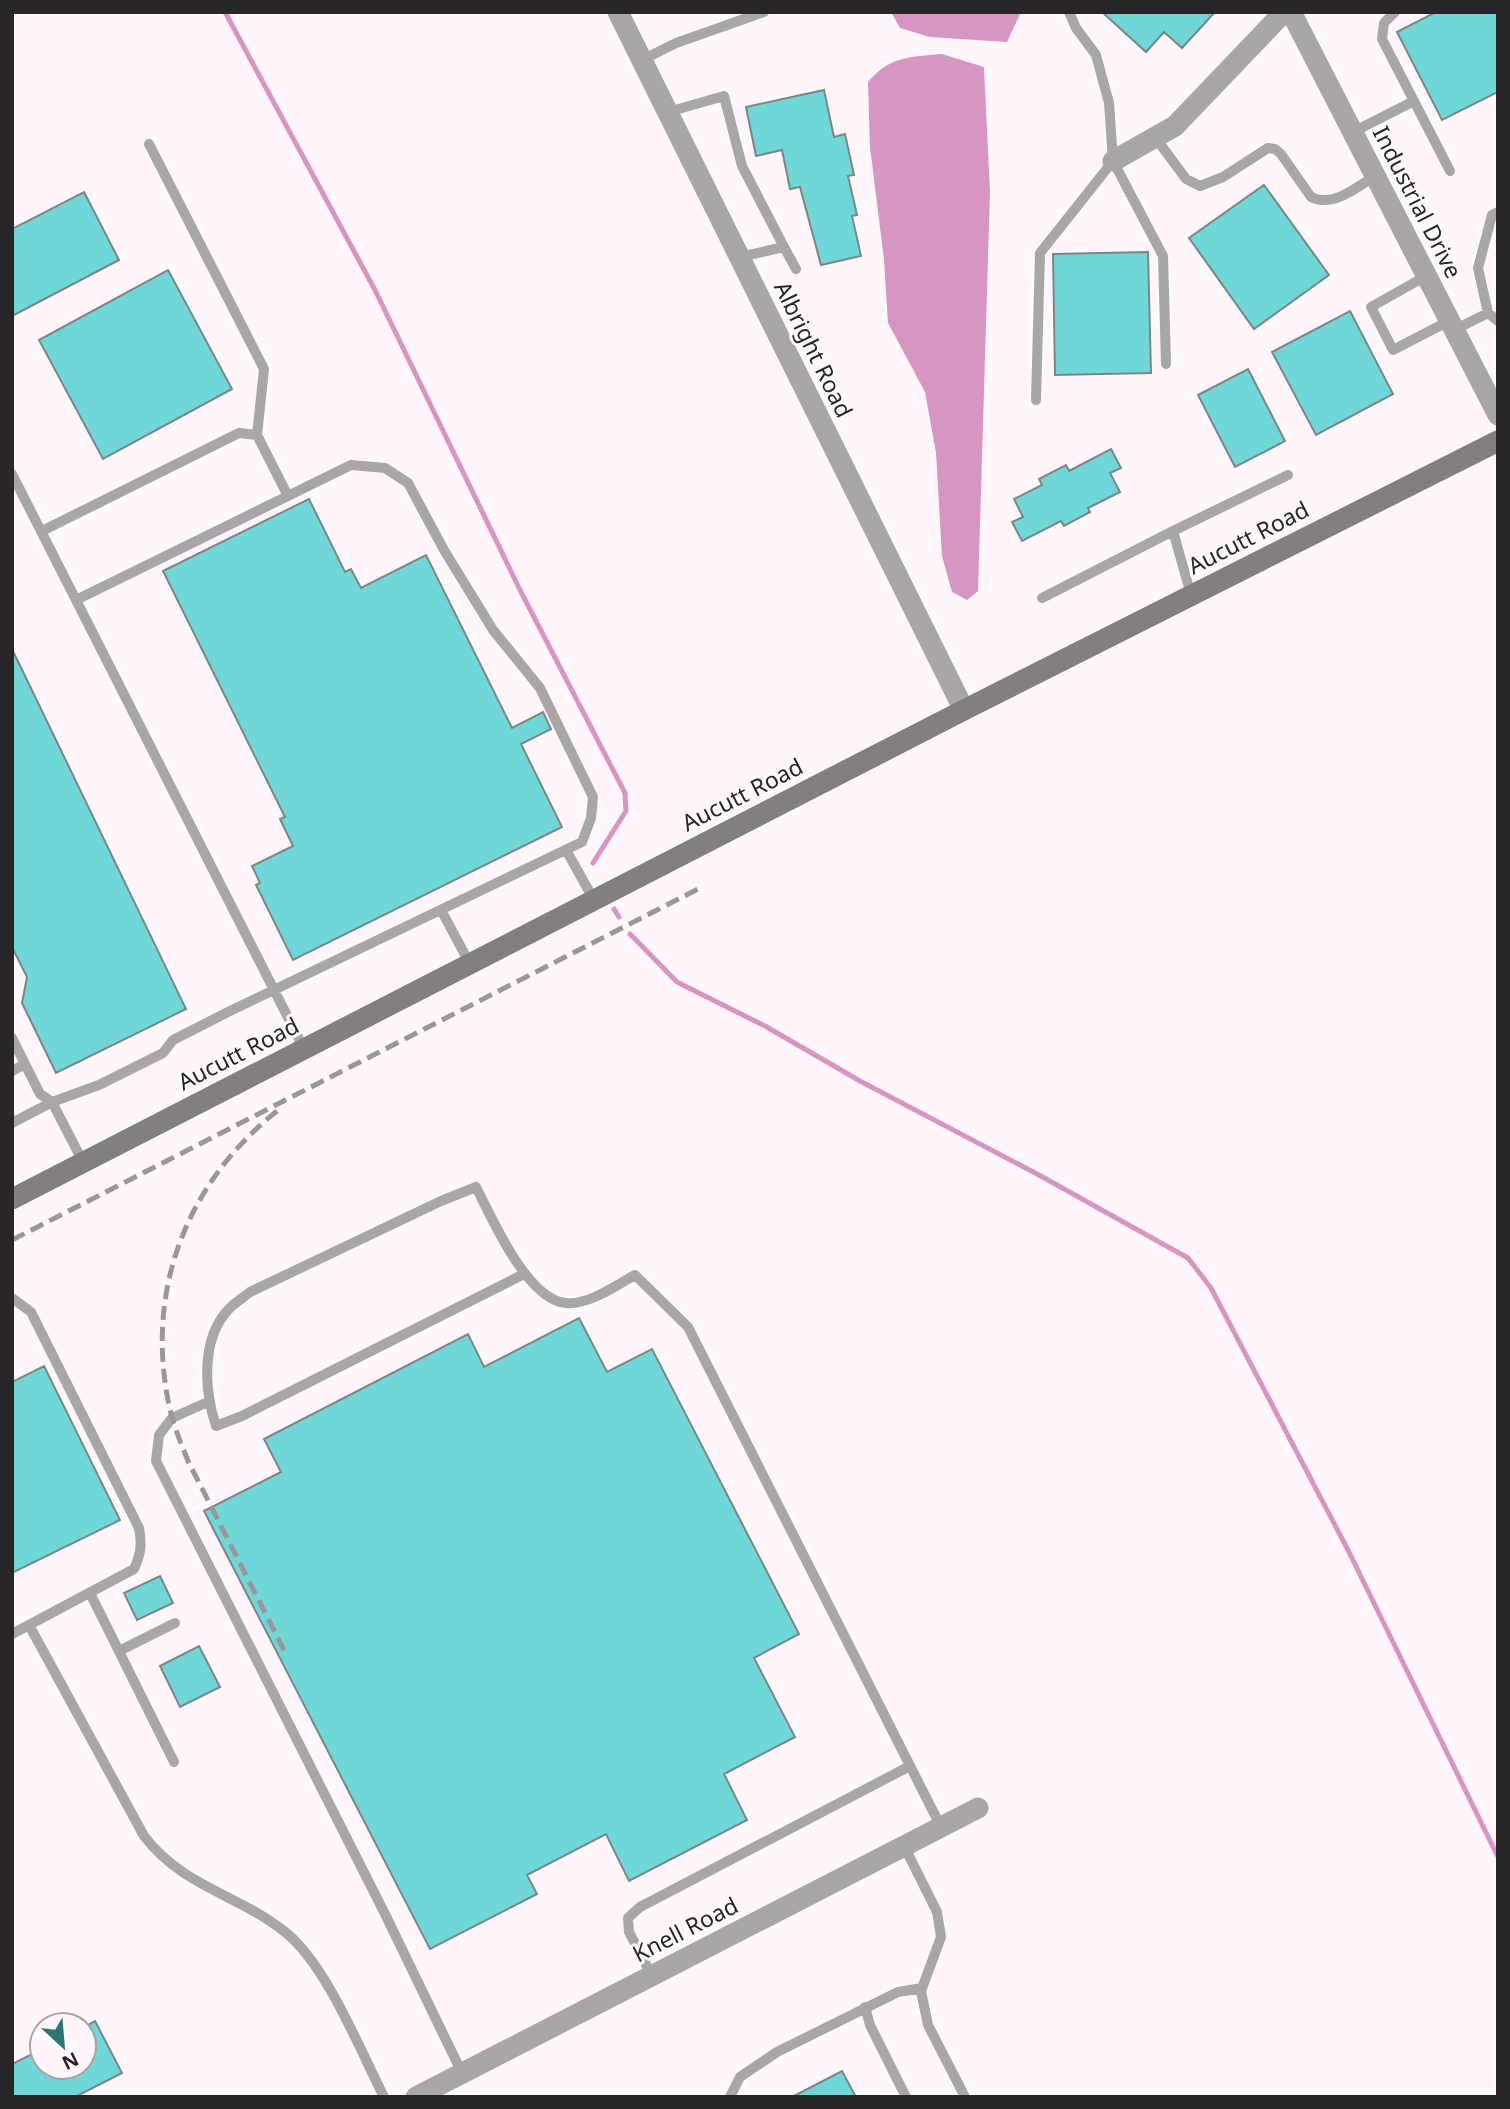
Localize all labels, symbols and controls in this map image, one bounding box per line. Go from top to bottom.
street label: Industrial Drive [1366,120,1470,284]
street label: Albright Road [767,275,861,423]
street label: Aucutt Road [1182,493,1314,581]
street label: Aucutt Road [676,750,808,838]
street label: Aucutt Road [172,1009,304,1097]
street label: Knell Road [627,1889,743,1969]
north arrow [28,2011,98,2081]
text: N [58,2046,83,2076]

